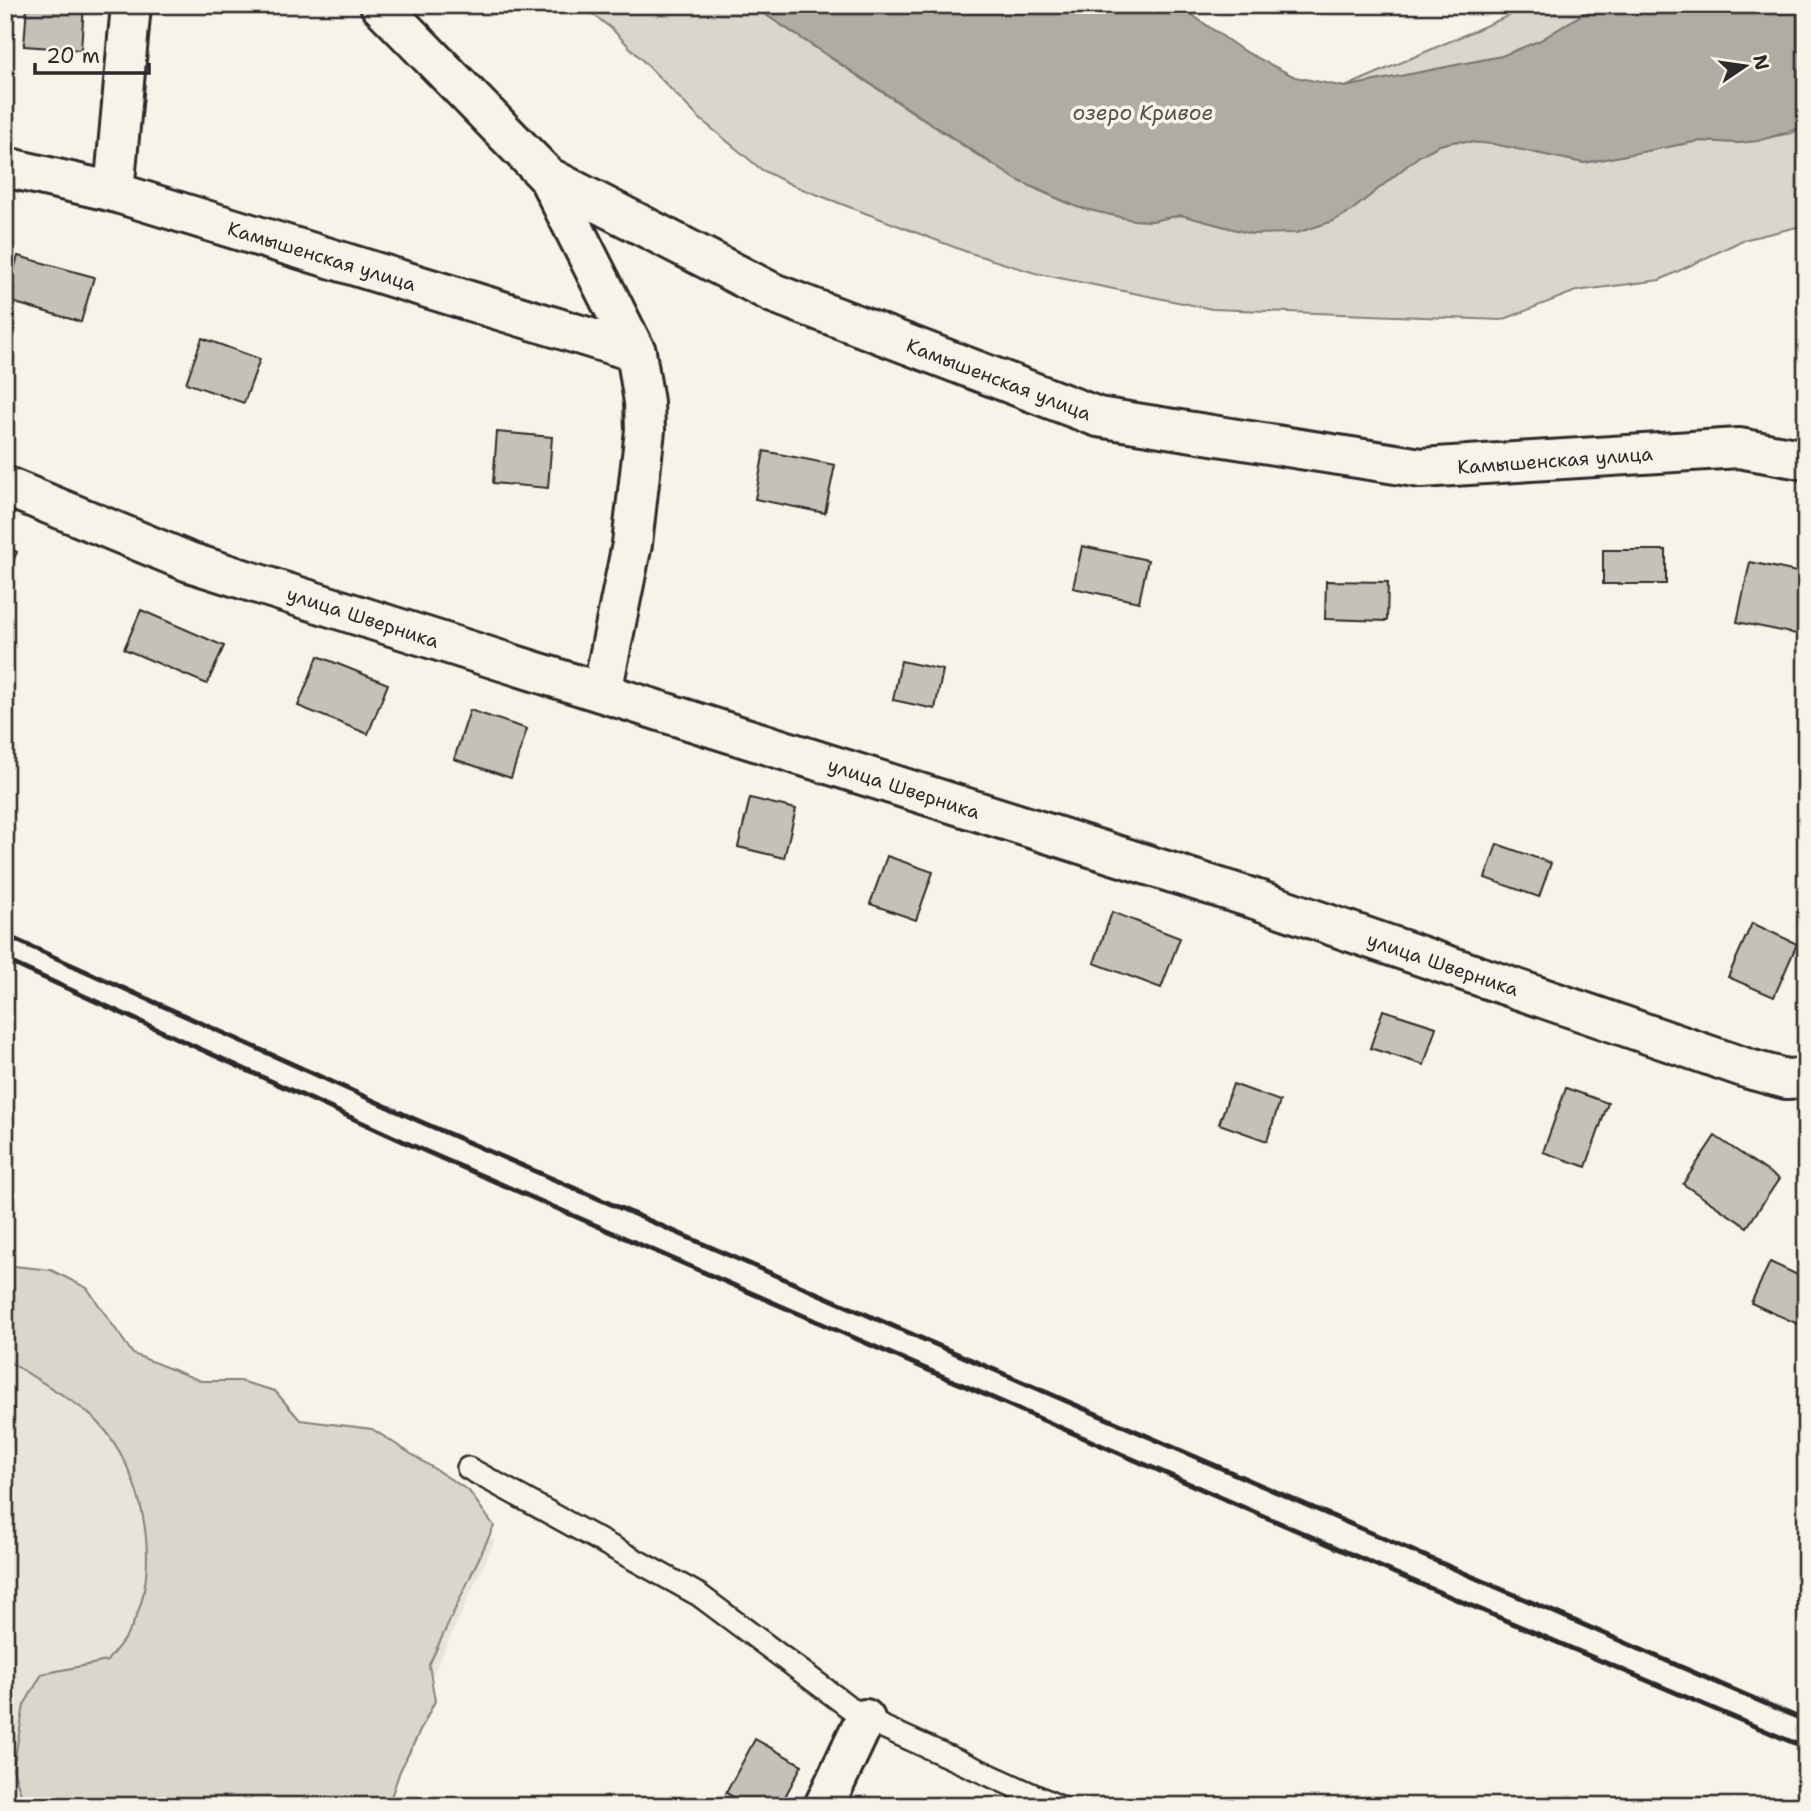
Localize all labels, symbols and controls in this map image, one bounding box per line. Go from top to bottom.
scale bar [35,32,149,76]
north arrow [1710,32,1780,102]
text: 20 m [46,42,100,70]
text: N [1747,52,1775,72]
water label: озеро Кривое [1073,99,1213,127]
street label: Камышенская улица [225,216,419,297]
street label: Камышенская улица [903,333,1095,426]
street label: Камышенская улица [1456,441,1654,480]
street label: улица Шверника [284,581,442,654]
street label: улица Шверника [825,752,983,825]
street label: улица Шверника [1364,927,1522,1002]

